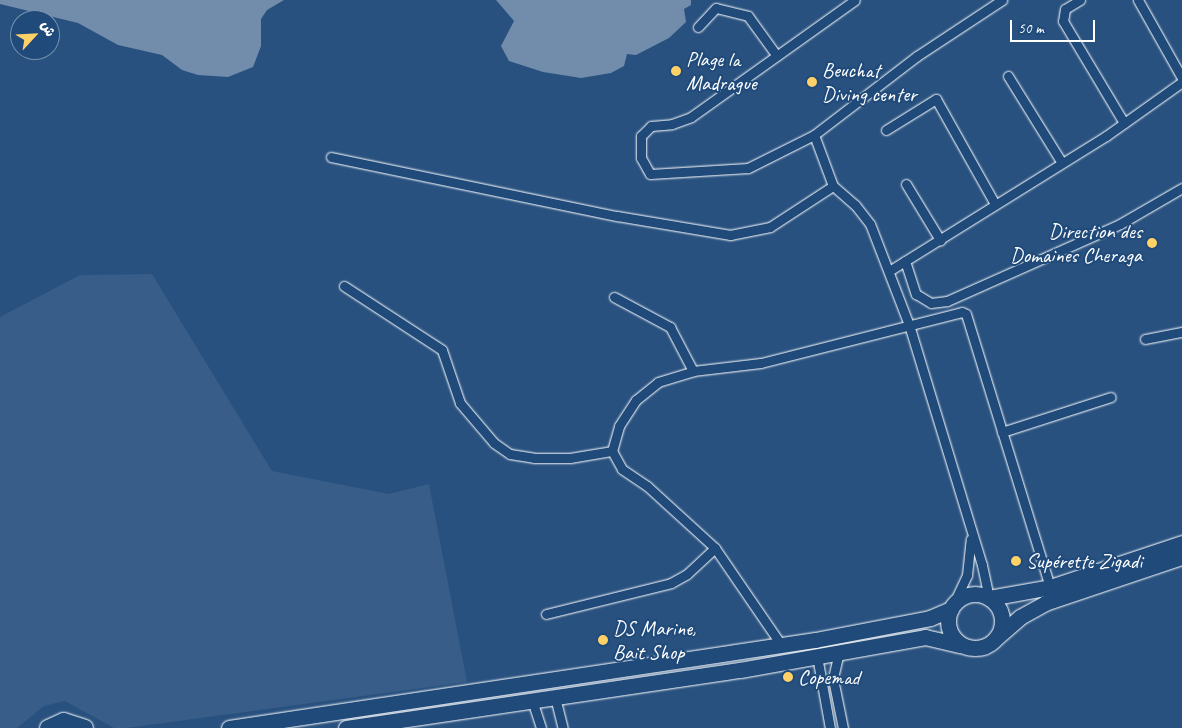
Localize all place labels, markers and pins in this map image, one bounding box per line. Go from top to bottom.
place label: Plage la Madrague [686,46,757,96]
place label: Beuchat Diving center [822,57,917,107]
marker: Plage la Madrague [670,65,682,77]
marker: Beuchat Diving center [806,76,818,88]
place label: Direction des Domaines Cheraga [1011,218,1142,268]
marker: Direction des Domaines Cheraga [1146,237,1158,249]
place label: Supérette Zigadi [1026,548,1141,574]
marker: Supérette Zigadi [1010,555,1022,567]
place label: DS Marine, Bait Shop [613,615,696,665]
marker: DS Marine, Bait Shop [597,634,609,646]
place label: Copemad [798,664,860,690]
marker: Copemad [782,671,794,683]

